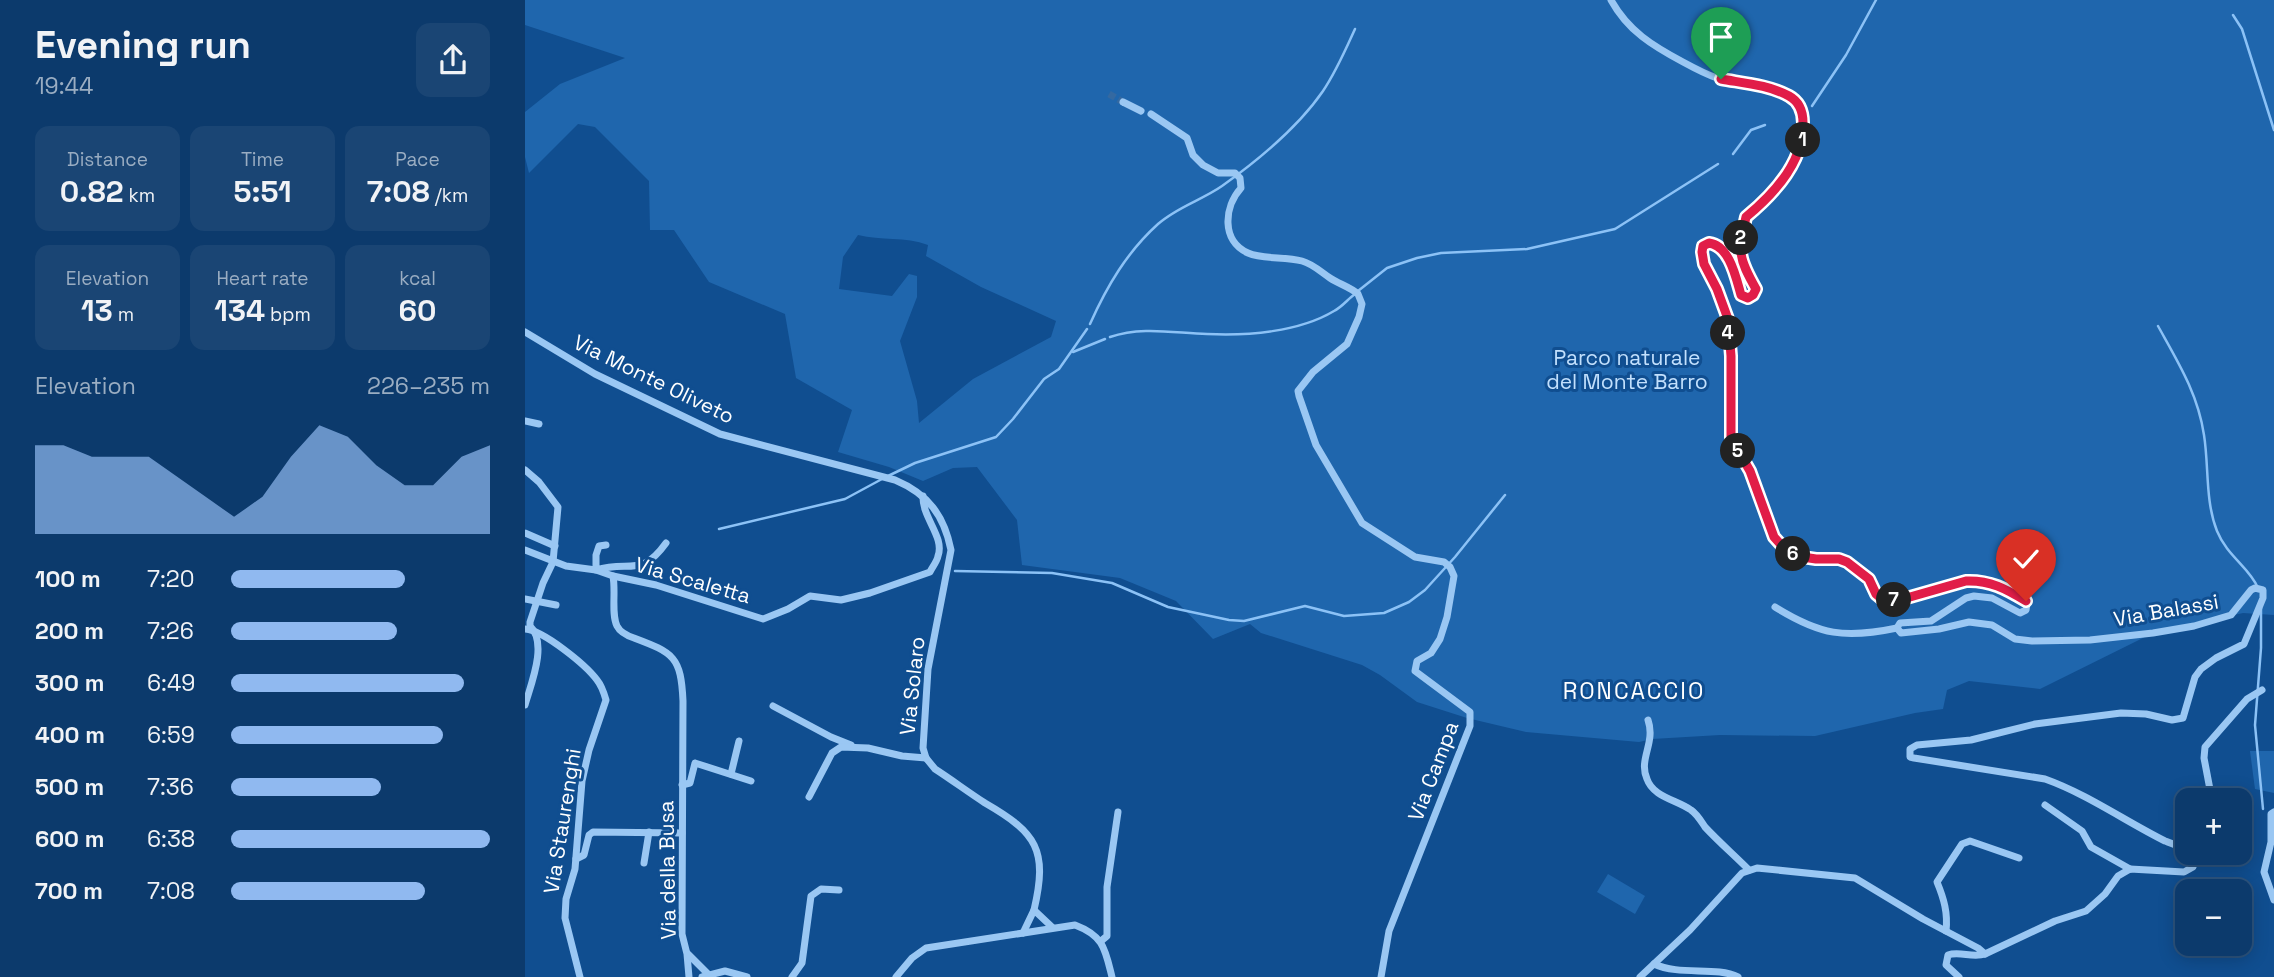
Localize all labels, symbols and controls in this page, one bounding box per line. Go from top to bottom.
pin [1691,7,1751,79]
icon: arrive [1702,18,1740,56]
text: Evening run [35,21,251,69]
button: share [416,23,490,97]
text: 19:44 [35,71,93,101]
pin: 1 [1785,122,1821,158]
text: 1 [1798,127,1807,152]
text: Distance [67,147,148,172]
text: Time [241,147,284,172]
text: Pace [395,147,440,172]
text: 0.82 [60,172,124,211]
text: 5:51 [234,172,291,211]
text: 7:08 [367,172,430,211]
text: km [124,183,155,208]
text: /km [430,183,468,208]
pin: 2 [1723,220,1759,256]
text: 2 [1735,225,1746,250]
text: Elevation [66,266,149,291]
text: Heart rate [216,266,309,291]
text: kcal [399,266,436,291]
text: 13 [81,291,113,330]
text: 134 [214,291,265,330]
text: 60 [399,291,436,330]
text: m [113,302,134,327]
text: bpm [265,302,311,327]
pin: 4 [1711,316,1745,350]
text: 4 [1721,320,1734,345]
street label: Via Monte Oliveto [569,328,739,430]
park label: Parco naturale del Monte Barro [1546,344,1708,395]
text: Elevation [35,371,136,401]
text: 226–235 m [367,371,490,401]
pin: 5 [1721,434,1755,468]
text: 5 [1732,438,1743,463]
pin [1996,529,2056,601]
pin: 6 [1775,536,1811,572]
icon: check [2007,540,2045,578]
text: 6 [1787,541,1798,566]
street label: Via Scaletta [632,551,754,609]
text: 100 m [35,564,101,594]
text: 7:20 [147,564,194,594]
pin: 7 [1877,582,1911,618]
text: 7 [1888,587,1899,612]
street label: Via Balassi [2111,588,2221,632]
text: 200 m [35,616,104,646]
text: 7:26 [147,616,194,646]
street label: Via Solaro [893,635,931,737]
text: 300 m [35,668,104,698]
text: 6:49 [147,668,195,698]
district label: RONCACCIO [1563,676,1705,706]
street label: Via Campa [1402,717,1464,825]
text: 400 m [35,720,105,750]
text: 6:59 [147,720,195,750]
street label: Via Staurenghi [537,746,587,896]
text: 500 m [35,772,104,802]
text: 7:36 [147,772,194,802]
map controls [2175,788,2252,956]
button: + [2175,788,2252,865]
street label: Via della Busa [652,800,682,940]
text: 600 m [35,824,105,854]
text: 6:38 [147,824,195,854]
text: 700 m [35,876,103,906]
text: 7:08 [147,876,195,906]
button: − [2175,879,2252,956]

